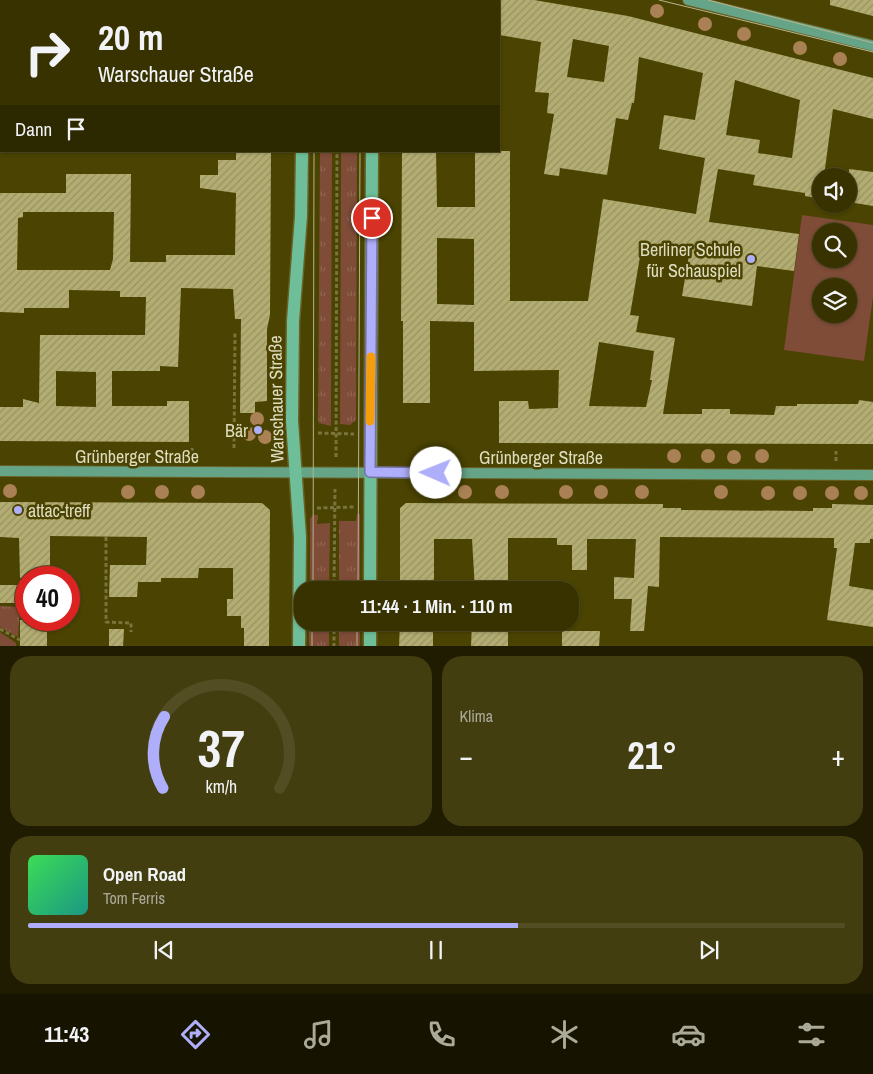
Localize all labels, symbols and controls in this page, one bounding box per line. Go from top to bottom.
text: 20 m [98,14,163,61]
icon: right [15,20,80,85]
text: Warschauer Straße [98,59,254,89]
icon: arrive [62,115,90,143]
text: Dann [15,116,52,142]
map controls [812,168,857,323]
button: sound [812,168,857,213]
pin [351,197,393,239]
icon: arrive [358,204,386,232]
button: search [812,223,857,268]
place label: Berliner Schule für Schauspiel [640,237,741,283]
marker: Berliner Schule für Schauspiel [745,253,757,265]
button: layers [812,278,857,323]
street label: Warschauer Straße [262,335,290,463]
place label: Bär [225,418,248,443]
marker: Bär [252,424,264,436]
street label: Grünberger Straße [75,444,199,469]
street label: Grünberger Straße [479,445,603,470]
position arrow [409,446,461,498]
place label: attac-treff [28,498,90,523]
marker: attac-treff [12,504,24,516]
speed limit sign: 40 [15,566,80,631]
text: 11:44 · 1 Min. · 110 m [360,593,513,619]
text: Klima [460,705,493,727]
text: 37 [197,713,244,783]
text: 21° [627,730,677,781]
text: − [460,737,473,775]
text: + [832,737,845,775]
text: km/h [205,775,237,799]
text: Open Road [103,861,186,887]
text: Tom Ferris [103,887,165,909]
icon: previous [150,936,178,964]
icon: pause [422,936,450,964]
icon: next [695,936,723,964]
icon: directions [178,1017,213,1052]
icon: music [301,1017,336,1052]
icon: phone [424,1017,459,1052]
icon: climate [547,1017,582,1052]
icon: car [671,1017,706,1052]
icon: filters [794,1017,829,1052]
text: 11:43 [44,1019,89,1049]

